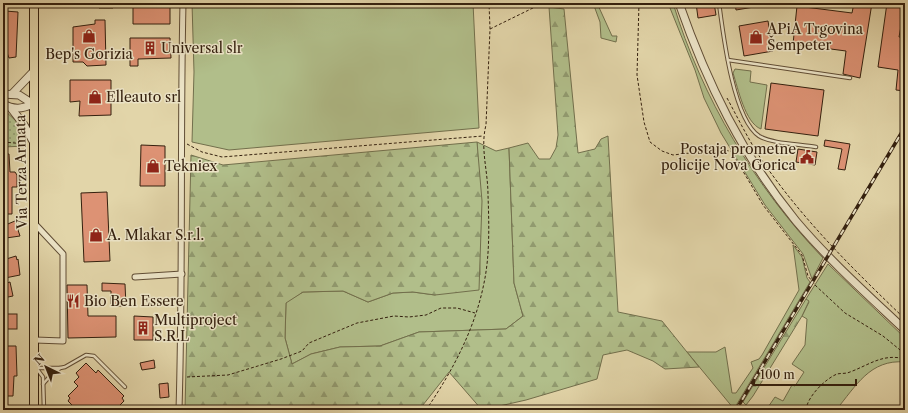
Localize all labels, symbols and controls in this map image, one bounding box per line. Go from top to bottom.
place label: APiA Trgovina Šempeter [766,20,864,54]
shop icon: Bep's Gorizia [81,28,97,44]
shop icon: APiA Trgovina Šempeter [748,29,764,45]
place label: Universal slr [161,39,243,57]
building icon: Universal slr [142,40,158,56]
place label: Bep's Gorizia [45,45,133,63]
place label: Elleauto srl [106,88,181,106]
shop icon: Elleauto srl [87,89,103,105]
street label: Via Terza Armata [11,114,31,230]
place label: Postaja prometne policije Nova Gorica [661,140,797,174]
public building icon: Postaja prometne policije Nova Gorica [799,149,815,165]
place label: Tekniex [164,157,218,175]
shop icon: Tekniex [145,158,161,174]
place label: A. Mlakar S.r.l. [106,226,204,244]
shop icon: A. Mlakar S.r.l. [88,227,104,243]
place label: Bio Ben Essere [84,292,184,310]
restaurant icon: Bio Ben Essere [65,293,81,309]
place label: Multiproject S.R.L [154,311,237,345]
building icon: Multiproject S.R.L [135,320,151,336]
north arrow [26,347,66,387]
text: N [31,351,48,368]
scale bar [754,361,856,387]
text: 100 m [760,367,795,382]

